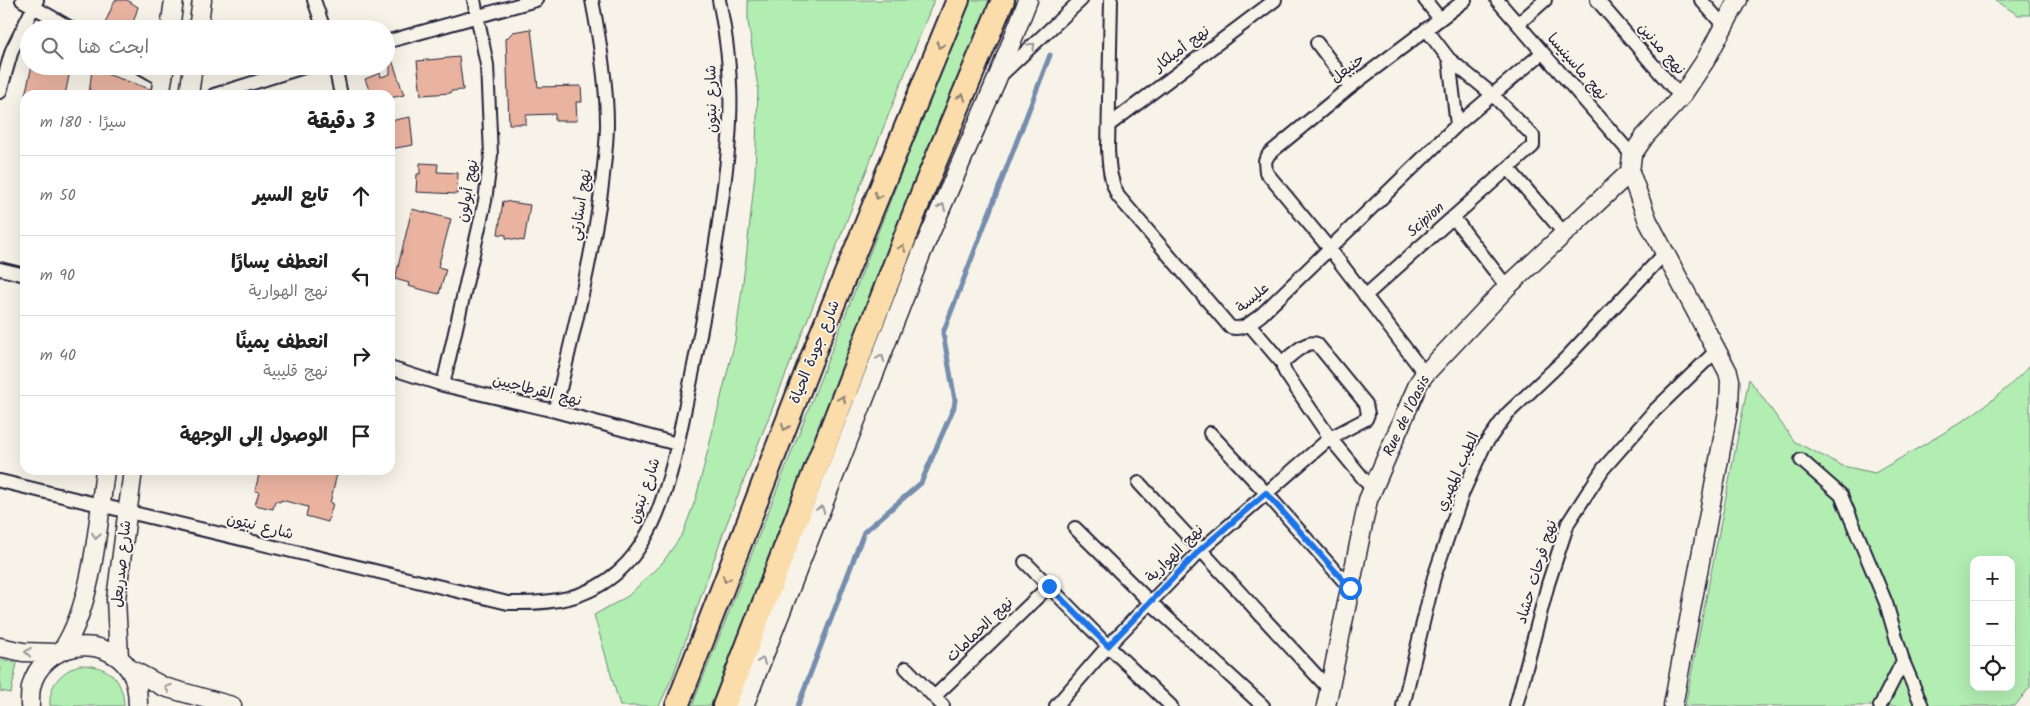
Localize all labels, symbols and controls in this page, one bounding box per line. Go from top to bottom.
street label: نهج مدنين [1631,17,1691,81]
search box [20,20,395,75]
street label: نهج أميلكار [1148,20,1215,79]
street label: نهج ماسينيسا [1541,28,1613,106]
text: ابحث هنا [78,33,149,63]
icon: search [38,34,66,62]
one-way arrow [935,40,946,49]
one-way arrow [1027,43,1036,52]
street label: حنبعل [1326,48,1370,90]
street label: شارع نبتون [699,65,725,133]
one-way arrow [957,94,967,102]
text: 3 دقيقة [307,106,375,139]
text: سيرًا · 180 m [40,110,126,135]
street label: نهج أبولون [451,158,485,224]
street label: نهج أستارتي [563,167,599,243]
text: تابع السير [253,181,328,211]
icon: ahead [347,182,375,210]
text: 50 m [40,183,76,208]
one-way arrow [874,191,884,199]
street label: Scipion [1402,196,1450,244]
one-way arrow [936,204,946,212]
one-way arrow [896,244,906,253]
text: انعطف يسارًا [231,248,328,278]
icon: left [347,262,375,290]
text: 90 m [40,263,75,288]
street label: عليسة [1231,277,1275,319]
text: نهج الهوارية [249,279,328,304]
street label: شارع جودة الحياة [783,296,847,408]
text: انعطف يمينًا [236,328,328,358]
icon: right [347,342,375,370]
text: 40 m [40,343,76,368]
one-way arrow [875,354,885,363]
text: نهج قليبية [263,359,328,384]
street label: نهج القرطاجيين [490,368,584,414]
street label: Rue de l'Oasis [1377,371,1437,461]
one-way arrow [836,396,846,404]
text: الوصول إلى الوجهة [180,421,328,451]
icon: arrive [347,422,375,450]
one-way arrow [780,423,790,431]
street label: الطيب المهيري [1430,428,1486,516]
street label: شارع نبتون [623,455,667,527]
one-way arrow [815,506,825,514]
street label: شارع نبتون [224,507,296,547]
street label: نهج فرحات حشاد [1510,517,1564,627]
street label: شارع صدربعل [105,519,139,609]
street label: نهج الهوارية [1140,519,1210,589]
one-way arrow [91,532,102,540]
map controls [1970,556,2015,691]
button: + [1970,556,2015,601]
one-way arrow [722,574,732,583]
route end [1038,575,1061,598]
route start [1339,577,1362,600]
street label: نهج الحمامات [941,592,1019,668]
button: − [1970,601,2015,646]
one-way arrow [23,646,31,657]
button: locate [1970,646,2015,691]
one-way arrow [756,657,766,665]
one-way arrow [164,684,173,694]

